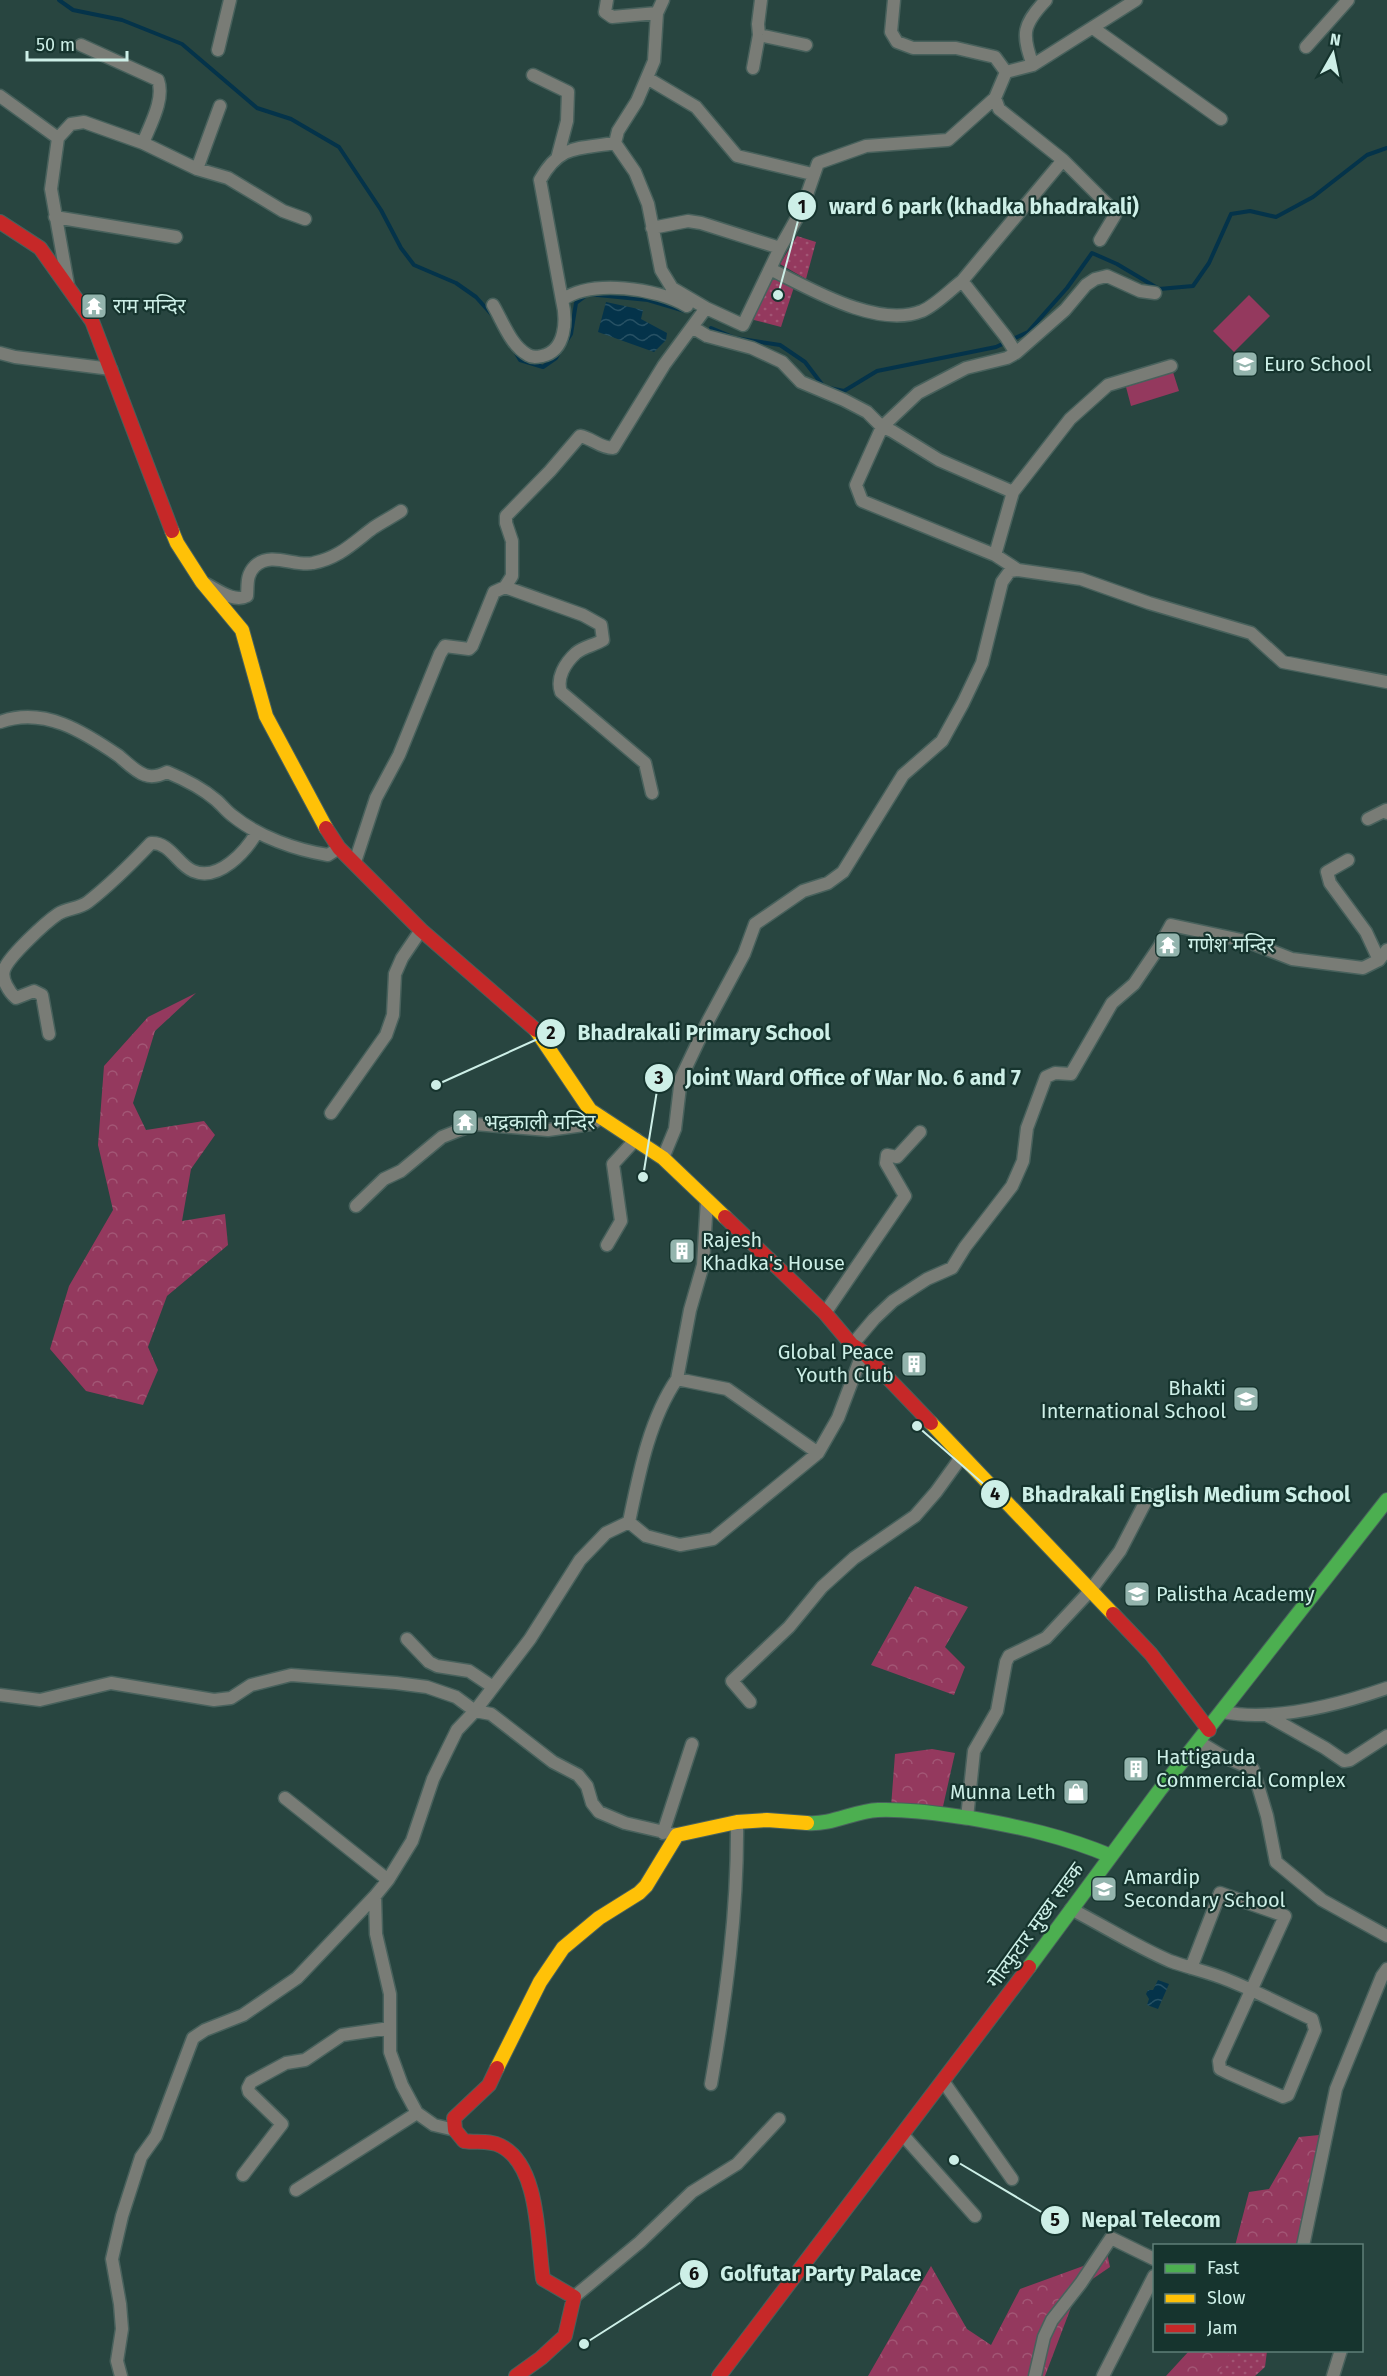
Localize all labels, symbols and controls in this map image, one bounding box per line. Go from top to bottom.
scale bar [27,24,128,62]
north arrow [1303,24,1363,84]
text: N [1329,29,1342,50]
text: 50 m [36,34,75,56]
callout: ward 6 park (khadka bhadrakali) [787,187,1151,226]
text: ward 6 park (khadka bhadrakali) [829,194,1139,220]
text: 1 [798,196,806,218]
temple icon: राम मन्दिर [79,291,109,321]
place label: राम मन्दिर [113,294,187,318]
school or university icon: Euro School [1230,349,1260,379]
place label: Euro School [1264,352,1372,376]
temple icon: गणेश मन्दिर [1153,930,1183,960]
place label: गणेश मन्दिर [1188,933,1276,957]
callout: Bhadrakali Primary School [536,1014,843,1053]
text: Bhadrakali Primary School [577,1020,831,1046]
text: 2 [546,1022,556,1044]
callout: Joint Ward Office of War No. 6 and 7 [644,1058,1033,1097]
text: Joint Ward Office of War No. 6 and 7 [684,1065,1021,1091]
text: 3 [653,1067,664,1089]
temple icon: भद्रकाली मन्दिर [450,1107,480,1137]
place label: भद्रकाली मन्दिर [484,1110,596,1134]
place label: Rajesh Khadka's House [702,1228,845,1275]
building icon: Rajesh Khadka's House [667,1236,697,1266]
place label: Global Peace Youth Club [778,1340,894,1387]
building icon: Global Peace Youth Club [899,1349,929,1379]
place label: Bhakti International School [1041,1376,1226,1423]
school or university icon: Bhakti International School [1231,1384,1261,1414]
callout: Bhadrakali English Medium School [980,1475,1362,1514]
text: Bhadrakali English Medium School [1022,1482,1351,1508]
text: 4 [990,1483,1000,1505]
school or university icon: Palistha Academy [1122,1579,1152,1609]
place label: Palistha Academy [1156,1582,1315,1606]
place label: Hattigauda Commercial Complex [1156,1745,1346,1792]
building icon: Hattigauda Commercial Complex [1121,1754,1151,1784]
shop icon: Munna Leth [1061,1777,1091,1807]
place label: Munna Leth [950,1780,1056,1804]
street label: गोल्फुटार मुख्य सडक [981,1857,1090,1993]
place label: Amardip Secondary School [1124,1865,1286,1912]
school or university icon: Amardip Secondary School [1089,1874,1119,1904]
callout: Nepal Telecom [1040,2200,1233,2239]
text: Nepal Telecom [1081,2207,1221,2233]
text: 5 [1050,2209,1060,2231]
legend [1153,2244,1363,2352]
callout: Golfutar Party Palace [679,2254,934,2293]
text: Fast [1207,2257,1240,2279]
text: Golfutar Party Palace [720,2261,922,2287]
text: 6 [689,2263,699,2285]
text: Slow [1207,2287,1246,2309]
text: Jam [1207,2317,1238,2339]

